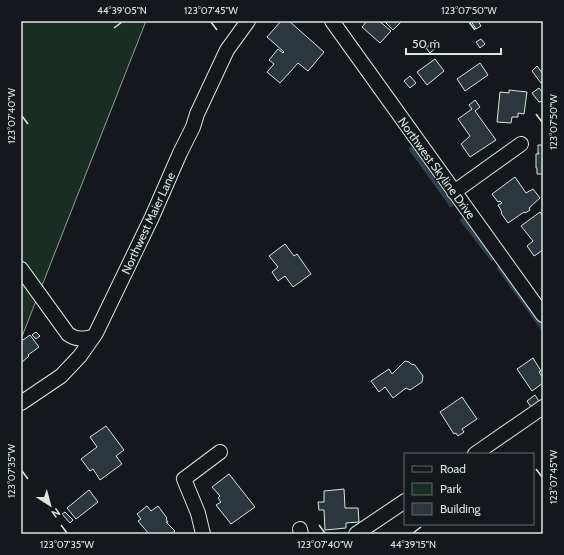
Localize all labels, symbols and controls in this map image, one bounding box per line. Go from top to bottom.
text: 44°39'05"N [97,4,147,17]
text: 123°07'45"W [184,4,239,17]
text: 123°07'50"W [441,4,497,17]
scale bar [406,30,501,56]
text: 50 m [412,36,440,51]
text: 123°07'40"W [5,88,18,144]
text: 123°07'50"W [547,94,560,150]
street label: Northwest Skyline Drive [395,114,479,222]
street label: Northwest Maier Lane [118,170,178,276]
text: 123°07'35"W [5,443,18,498]
text: 123°07'45"W [547,449,560,504]
legend [404,453,534,525]
text: Road [440,461,466,476]
text: Park [440,481,462,496]
north arrow [30,485,70,525]
text: Building [440,501,482,516]
text: N [49,505,63,521]
text: 123°07'35"W [40,538,95,551]
text: 123°07'40"W [297,538,353,551]
text: 44°39'15"N [390,538,436,551]

